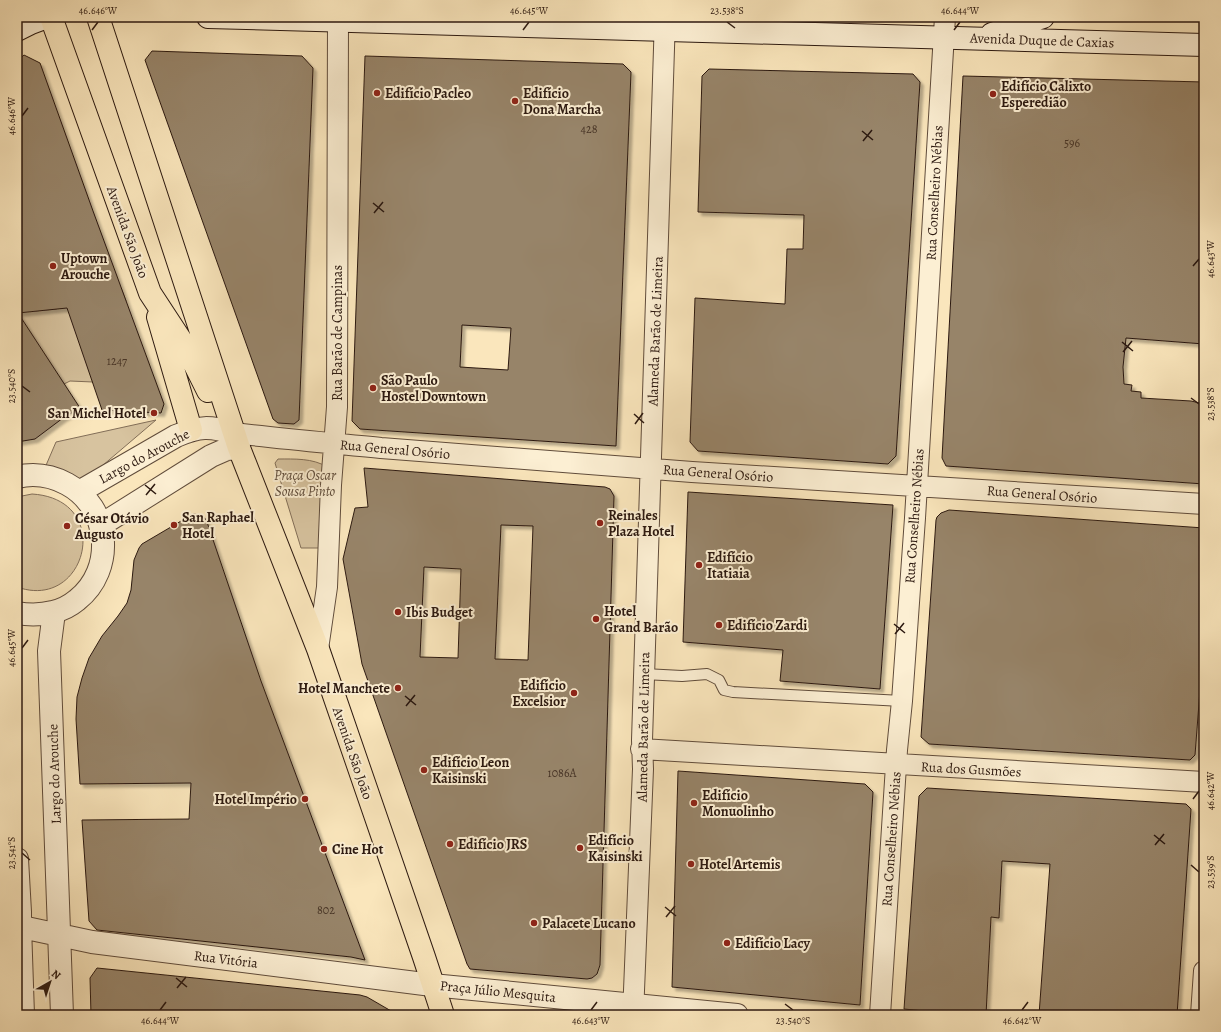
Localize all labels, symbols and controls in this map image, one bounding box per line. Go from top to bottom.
text: 46.646°W [79,4,118,17]
text: 46.645°W [510,4,549,17]
text: 23.538°S [710,4,744,17]
text: 46.644°W [941,4,980,17]
street label: Avenida Duque de Caxias [968,28,1115,53]
place label: Edifício Calixto Esperedião [1001,77,1091,112]
place label: Edifício Pacleo [385,84,471,103]
place label: Edifício Dona Marcha [523,84,602,119]
marker: Edifício Pacleo [372,88,382,98]
marker: Edifício Calixto Esperedião [988,89,998,99]
text: 46.646°W [5,96,18,135]
marker: Edifício Dona Marcha [510,96,520,106]
house number: 428 [581,121,598,137]
street label: Rua Conselheiro Nébias [921,125,948,261]
house number: 596 [1064,135,1081,151]
street label: Avenida São João [102,183,153,281]
text: 46.643°W [1204,239,1217,278]
place label: Uptown Arouche [60,249,111,284]
street label: Alameda Barão de Limeira [643,255,668,407]
marker: Uptown Arouche [48,261,58,271]
street label: Rua Barão de Campinas [328,265,347,401]
house number: 1247 [107,353,128,369]
text: 23.540°S [5,369,18,403]
place label: São Paulo Hostel Downtown [381,371,486,406]
marker: São Paulo Hostel Downtown [368,383,378,393]
text: 23.538°S [1204,387,1217,421]
place label: San Michel Hotel [48,404,146,423]
marker: San Michel Hotel [149,408,159,418]
street label: Largo do Arouche [95,424,193,488]
street label: Rua General Osório [339,435,451,464]
street label: Rua Conselheiro Nébias [900,448,929,584]
street label: Rua General Osório [662,460,774,487]
park label: Praça Oscar Sousa Pinto [274,466,337,501]
street label: Rua General Osório [986,481,1098,508]
place label: Reinales Plaza Hotel [608,506,675,541]
place label: San Raphael Hotel [182,508,254,543]
place label: César Otávio Augusto [74,509,149,544]
marker: Reinales Plaza Hotel [595,518,605,528]
marker: San Raphael Hotel [169,520,179,530]
marker: César Otávio Augusto [62,521,72,531]
place label: Edifício Itatiaia [707,548,753,583]
marker: Edifício Itatiaia [694,560,704,570]
place label: Hotel Grand Barão [604,602,678,637]
place label: Ibis Budget [406,603,473,622]
marker: Ibis Budget [393,607,403,617]
marker: Hotel Grand Barão [591,614,601,624]
place label: Edifício Zardi [727,616,807,635]
marker: Edifício Zardi [714,620,724,630]
text: 46.645°W [5,628,18,667]
street label: Alameda Barão de Limeira [633,651,654,803]
place label: Edifício Excelsior [512,676,566,711]
place label: Hotel Manchete [298,679,391,698]
marker: Hotel Manchete [393,683,403,693]
marker: Edifício Excelsior [569,688,579,698]
street label: Avenida São João [328,703,377,802]
street label: Largo do Arouche [43,724,66,824]
place label: Edifício Leon Kaisinski [432,753,509,788]
street label: Rua dos Gusmões [920,757,1022,782]
marker: Edifício Leon Kaisinski [419,765,429,775]
house number: 1086A [548,765,577,781]
street label: Rua Conselheiro Nébias [877,771,906,907]
text: 46.642°W [1204,771,1217,810]
place label: Edifício Monuolinho [702,786,774,821]
place label: Hotel Império [215,790,297,809]
marker: Hotel Império [300,794,310,804]
marker: Edifício Monuolinho [689,798,699,808]
place label: Edifício Kaisinski [588,831,643,866]
place label: Edifício JRS [458,835,527,854]
text: 23.541°S [5,837,18,869]
marker: Edifício JRS [445,839,455,849]
place label: Cine Hot [332,840,384,859]
marker: Edifício Kaisinski [575,843,585,853]
marker: Cine Hot [319,844,329,854]
place label: Hotel Artemis [699,855,781,874]
text: 23.539°S [1204,855,1217,889]
marker: Hotel Artemis [686,859,696,869]
house number: 802 [317,902,335,918]
place label: Palacete Lucano [542,914,636,933]
marker: Palacete Lucano [529,918,539,928]
place label: Edifício Lacy [735,934,811,953]
marker: Edifício Lacy [722,938,732,948]
street label: Rua Vitória [193,946,260,973]
north arrow [30,962,70,1002]
text: N [48,966,64,983]
street label: Praça Júlio Mesquita [439,976,557,1007]
text: 46.644°W [141,1014,180,1027]
text: 46.643°W [572,1014,611,1027]
text: 23.540°S [776,1014,810,1027]
text: 46.642°W [1003,1014,1042,1027]

